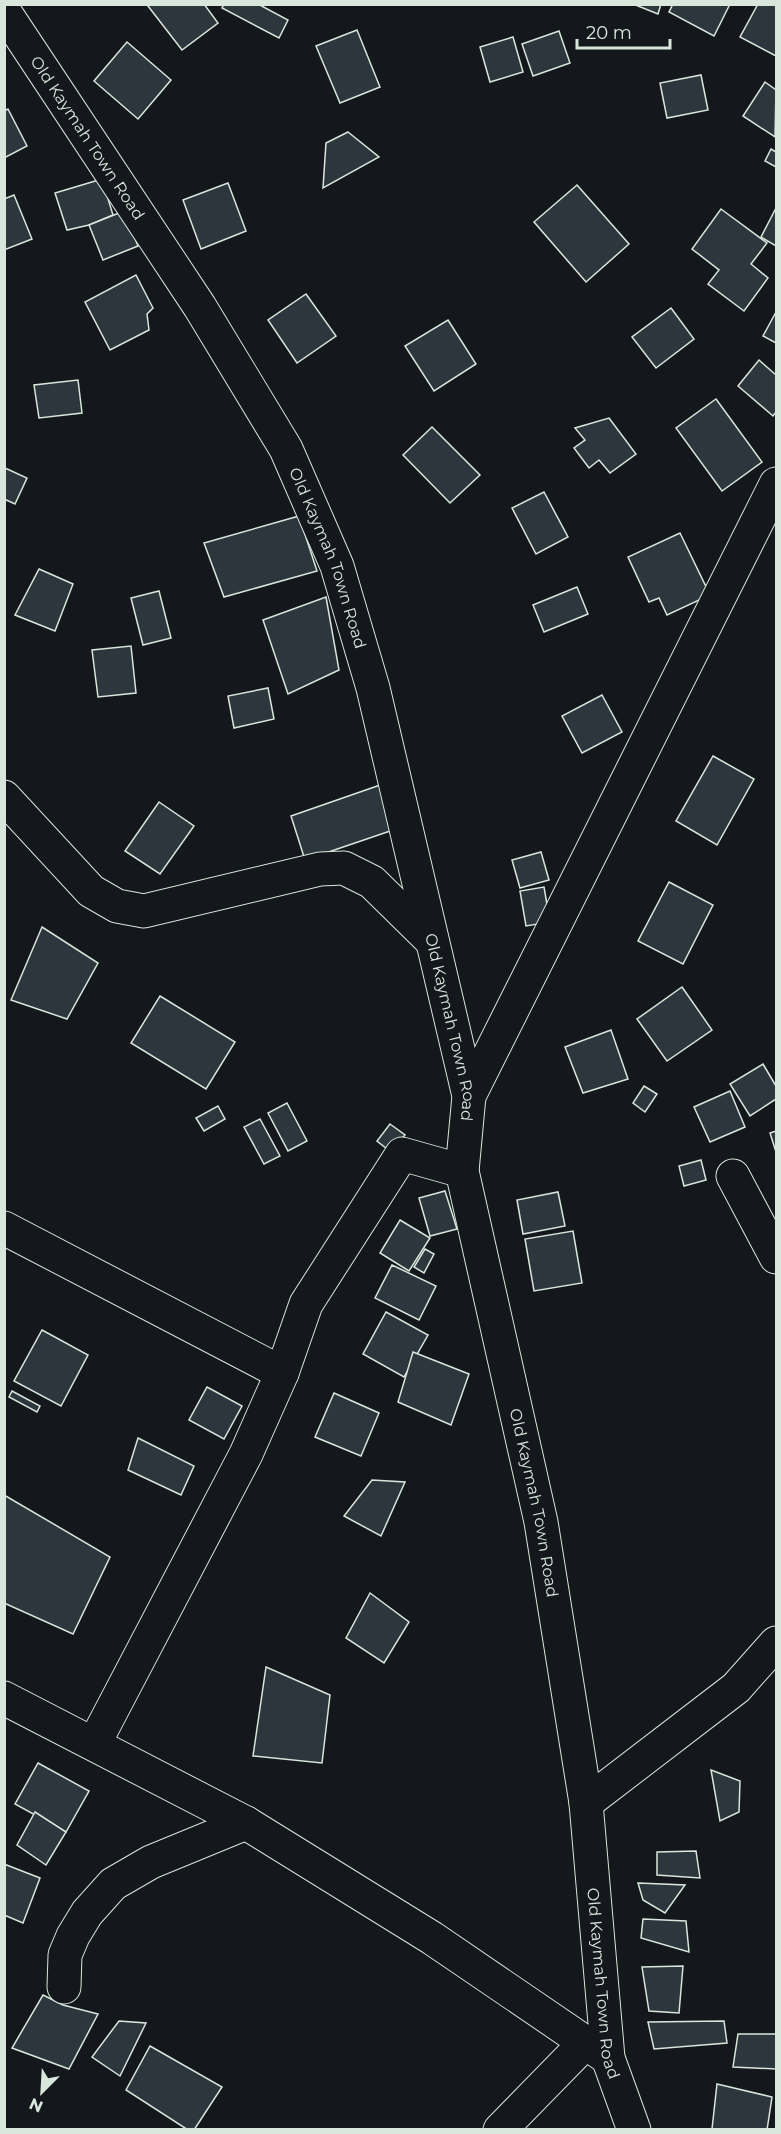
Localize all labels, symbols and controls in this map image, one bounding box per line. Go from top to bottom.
scale bar [577,12,670,50]
text: 20 m [586,22,632,44]
street label: Old Kaymah Town Road [27,52,149,223]
street label: Old Kaymah Town Road [286,464,370,651]
street label: Old Kaymah Town Road [421,931,479,1122]
street label: Old Kaymah Town Road [506,1406,562,1599]
street label: Old Kaymah Town Road [584,1887,624,2081]
north arrow [12,2062,72,2122]
text: N [26,2094,46,2117]

